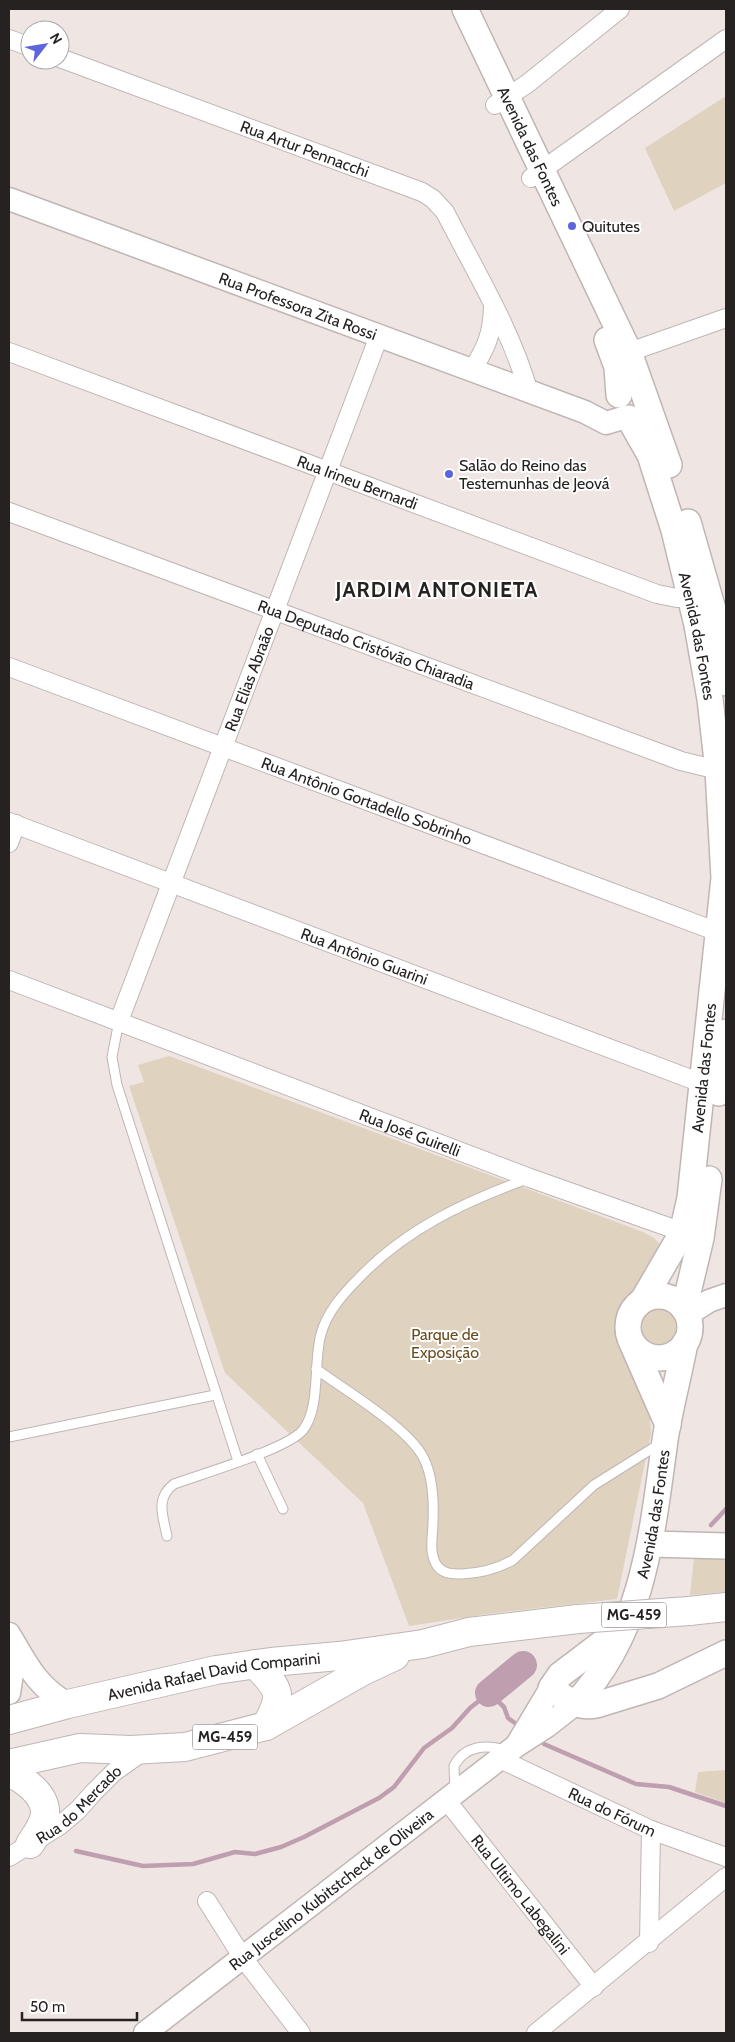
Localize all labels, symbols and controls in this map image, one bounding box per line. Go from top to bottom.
north arrow [20,20,70,70]
text: N [46,29,66,47]
street label: Avenida das Fontes [494,83,567,209]
street label: Rua Artur Pennacchi [238,116,372,181]
place label: Quitutes [582,217,640,236]
marker: Quitutes [566,220,578,232]
street label: Rua Professora Zita Rossi [216,268,380,344]
street label: Rua Irineu Bernardi [295,451,420,513]
place label: Salão do Reino das Testemunhas de Jeová [459,456,610,493]
marker: Salão do Reino das Testemunhas de Jeová [443,468,455,480]
street label: Avenida das Fontes [675,570,720,702]
district label: JARDIM ANTONIETA [335,577,538,602]
street label: Rua Deputado Cristóvão Chiaradia [255,596,478,693]
street label: Rua Elias Abraão [220,623,278,734]
street label: Rua Antônio Gortadello Sobrinho [259,753,475,849]
street label: Rua Antônio Guarini [298,923,431,989]
street label: Avenida das Fontes [688,1002,720,1134]
street label: Rua José Guirelli [357,1105,463,1160]
park label: Parque de Exposição [411,1325,479,1362]
street label: Avenida das Fontes [632,1448,673,1580]
road number: MG-459 [602,1602,666,1628]
street label: Avenida Rafael David Comparini [106,1648,321,1704]
road number: MG-459 [192,1724,258,1750]
street label: Rua do Mercado [32,1760,125,1847]
street label: Rua do Fórum [565,1783,659,1840]
street label: Rua Juscelino Kubitstcheck de Oliveira [225,1804,437,1974]
street label: Rua Ultimo Labegalini [468,1831,574,1958]
scale bar [22,1990,138,2022]
text: 50 m [30,1998,65,2016]

